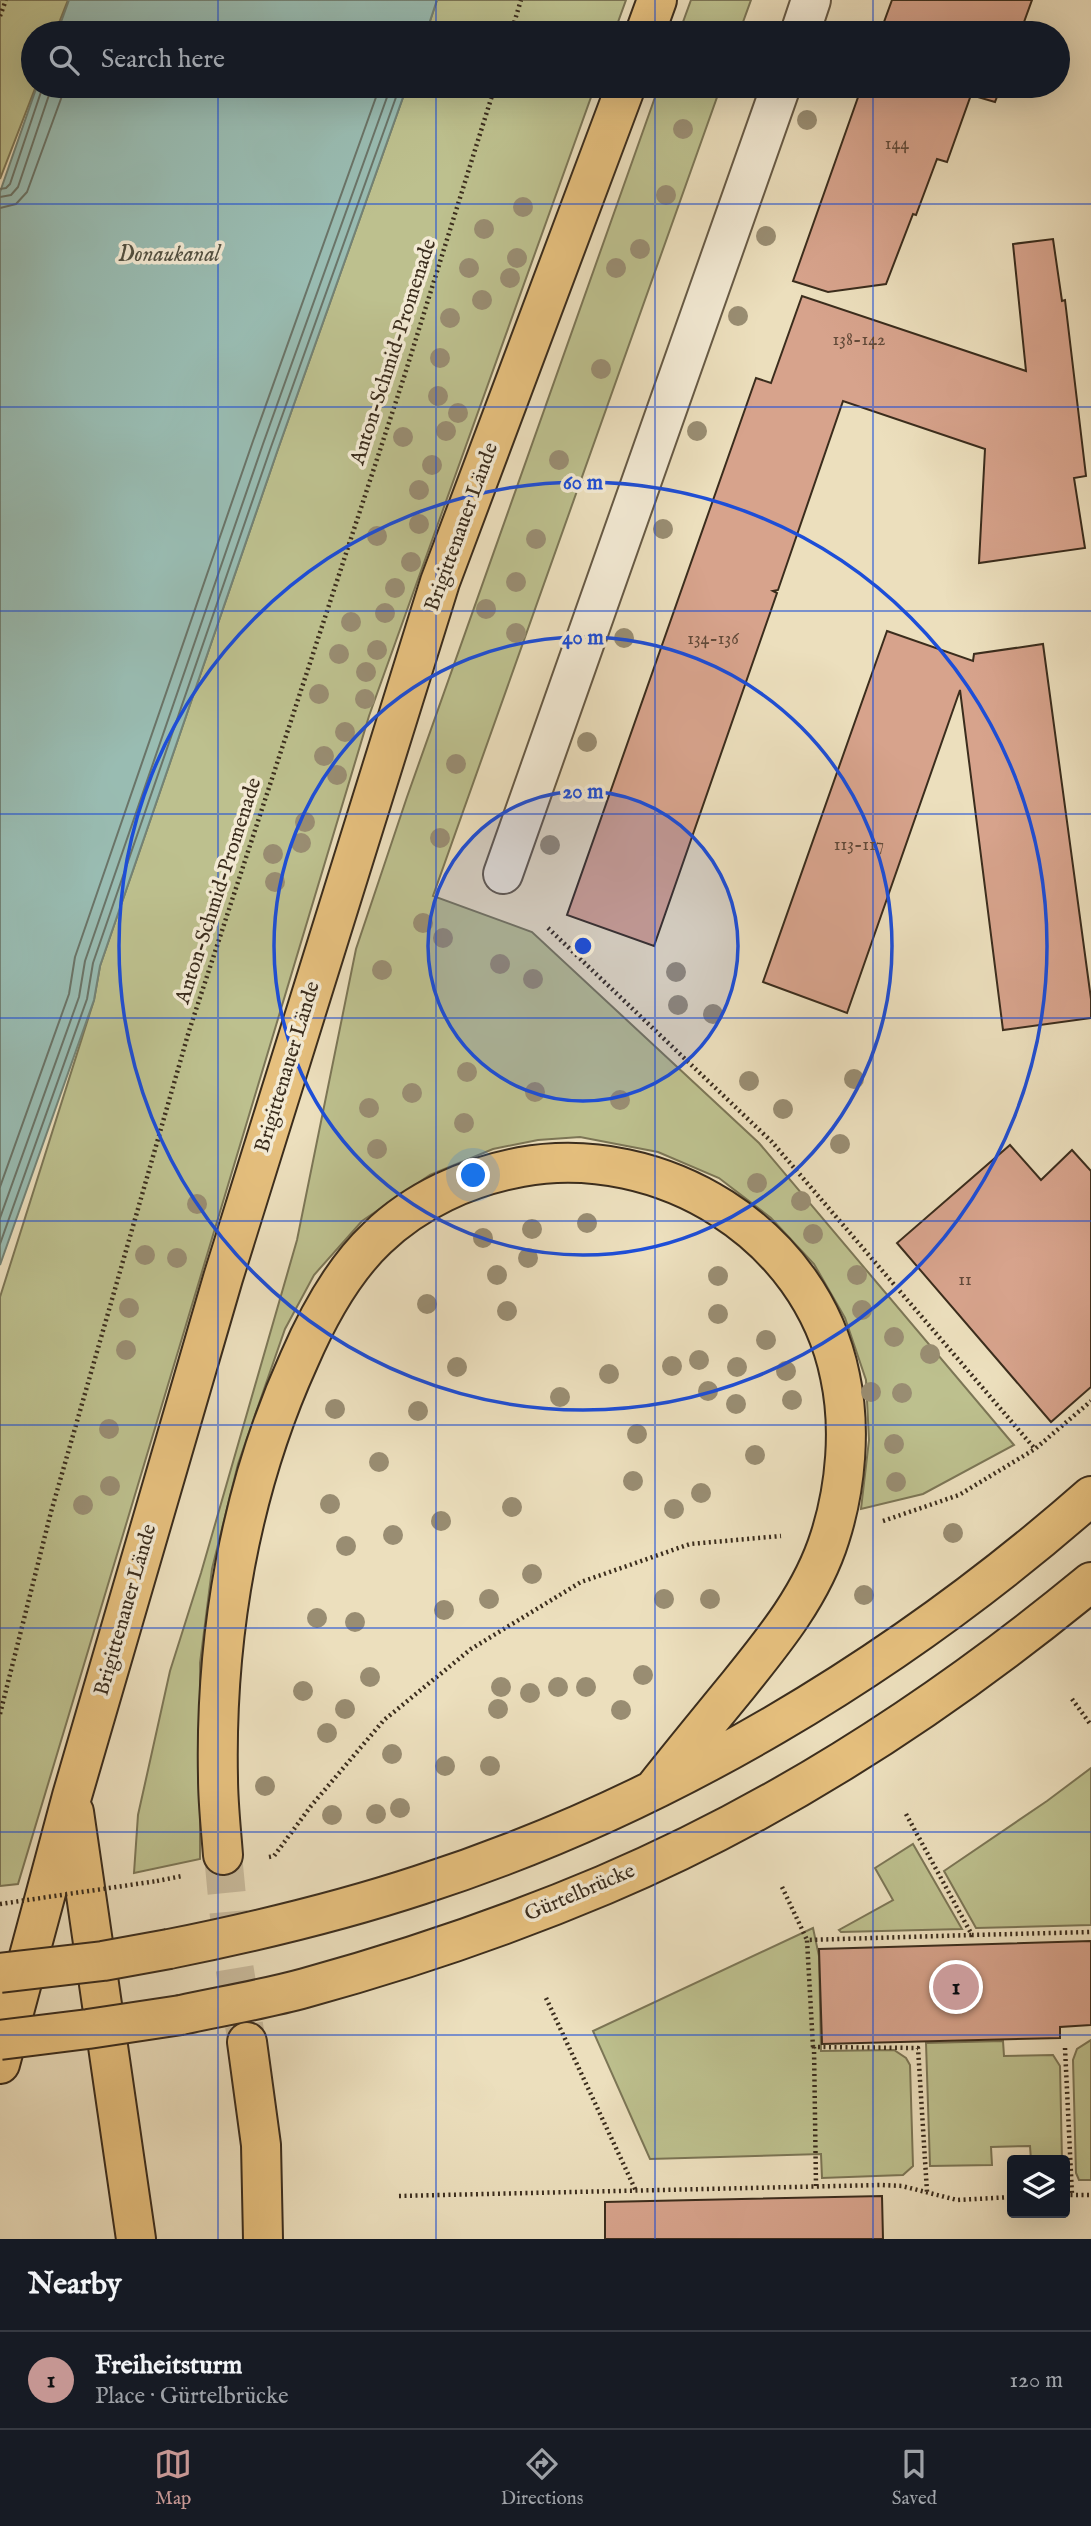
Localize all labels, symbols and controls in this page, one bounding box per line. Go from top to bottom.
search box [21,21,1070,98]
icon: search [45,41,83,79]
text: Search here [101,43,225,76]
house number: 144 [885,133,909,156]
street label: Anton-Schmid-Promenade [344,235,443,470]
water label: Donaukanal [118,240,222,269]
house number: 138-142 [833,329,885,352]
street label: Brigittenauer Lände [419,439,505,615]
text: 60 m [563,470,604,497]
text: 40 m [562,625,604,652]
house number: 134-136 [687,628,739,651]
street label: Anton-Schmid-Promenade [169,774,268,1009]
text: 20 m [563,779,604,806]
house number: 113-117 [834,834,884,857]
centre of rings [571,934,595,958]
street label: Brigittenauer Lände [249,978,327,1156]
your location [456,1158,490,1192]
house number: 11 [958,1269,972,1292]
street label: Brigittenauer Lände [89,1521,164,1699]
street label: Gürtelbrücke [521,1857,640,1928]
pin: 1 [933,1961,979,2013]
map controls [1007,2155,1070,2218]
button: layers [1007,2155,1070,2218]
text: Nearby [28,2266,121,2304]
text: Freiheitsturm [95,2349,242,2382]
text: 1 [47,2366,55,2395]
text: 120 m [1010,2366,1063,2395]
text: Place · Gürtelbrücke [95,2382,289,2411]
tab: Map [154,2445,192,2511]
tab: Directions [501,2445,583,2511]
tab: Saved [892,2445,937,2511]

